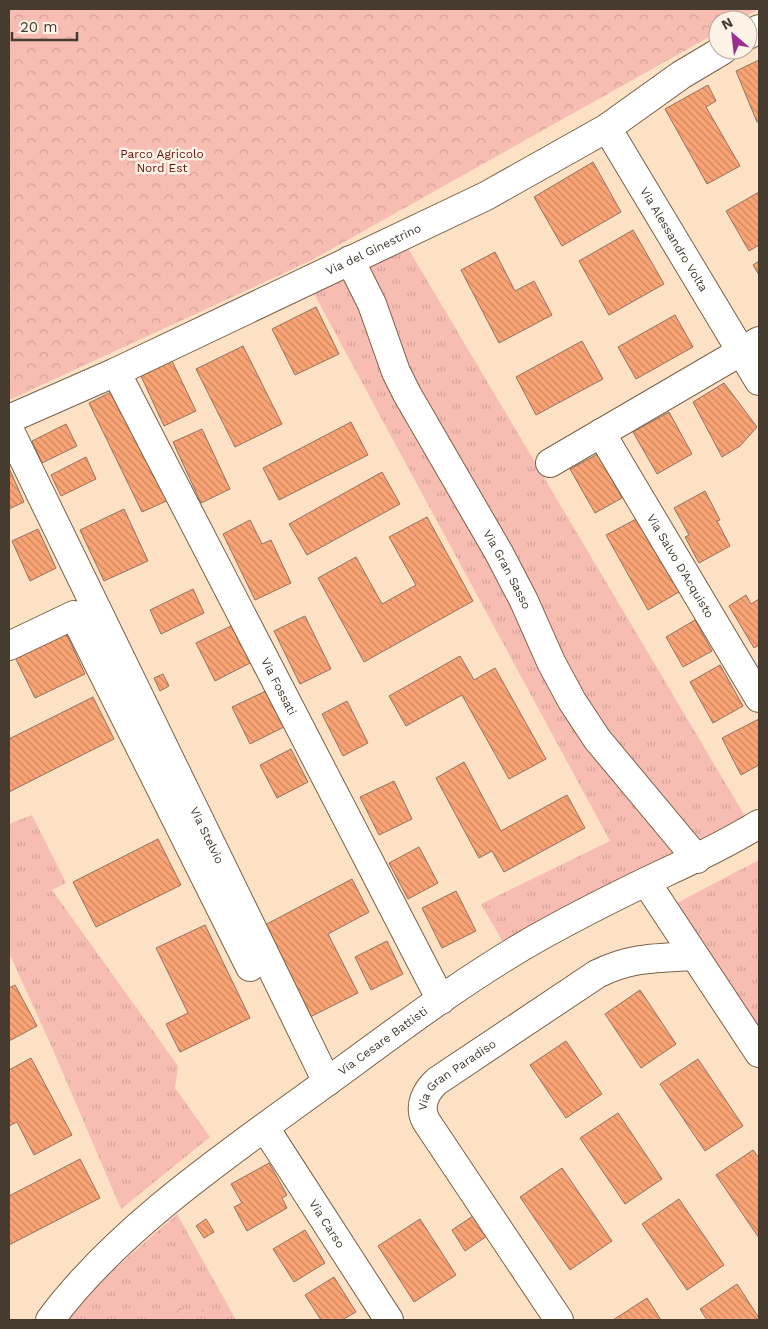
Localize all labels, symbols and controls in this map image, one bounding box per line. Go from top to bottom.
scale bar [12,10,78,42]
north arrow [708,10,758,60]
text: N [719,14,735,33]
text: 20 m [20,18,58,36]
park label: Parco Agricolo Nord Est [120,147,204,175]
street label: Via Alessandro Volta [637,185,711,294]
street label: Via del Ginestrino [324,221,423,278]
street label: Via Salvo D'Acquisto [644,512,717,621]
street label: Via Gran Sasso [480,528,534,611]
street label: Via Fossati [258,655,299,718]
street label: Via Stelvio [187,805,227,866]
street label: Via Cesare Battisti [336,1004,430,1078]
street label: Via Gran Paradiso [416,1037,499,1111]
street label: Via Carso [306,1197,348,1251]

